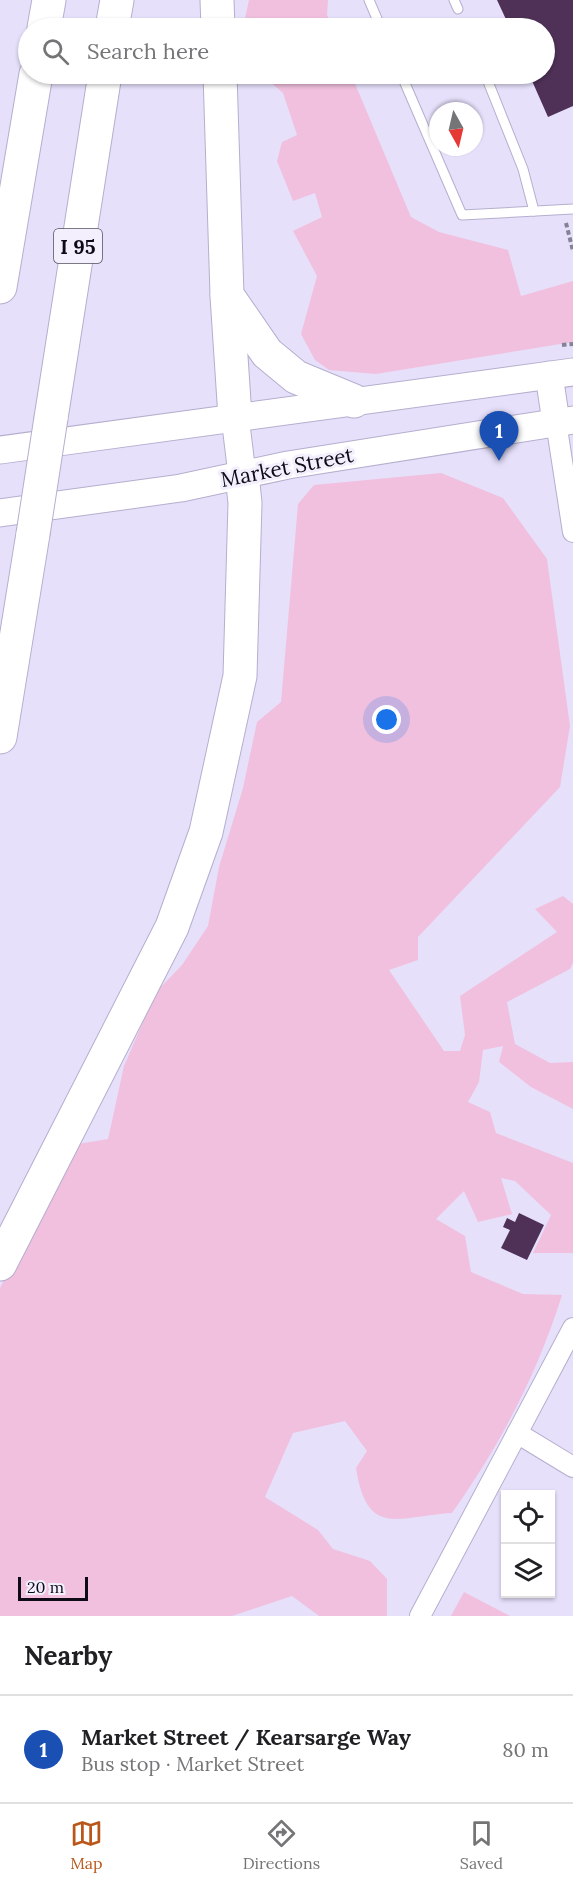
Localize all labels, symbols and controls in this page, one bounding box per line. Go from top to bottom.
search box [18,18,555,84]
icon: search [39,35,72,68]
text: Search here [87,37,209,65]
north arrow [429,102,483,156]
road number: I 95 [54,229,102,263]
pin: 1 [480,412,518,461]
street label: Market Street [218,441,357,493]
your location [372,705,401,734]
map controls [501,1490,555,1598]
button: locate [501,1490,555,1544]
button: layers [501,1544,555,1598]
scale bar [18,1574,88,1602]
text: 20 m [27,1577,64,1597]
text: Nearby [24,1639,112,1672]
text: Market Street / Kearsarge Way [81,1723,411,1751]
text: 1 [39,1737,48,1762]
text: 80 m [502,1737,549,1762]
text: Bus stop · Market Street [81,1751,304,1776]
tab: Map [70,1817,103,1873]
tab: Directions [243,1817,320,1873]
tab: Saved [460,1817,503,1873]

